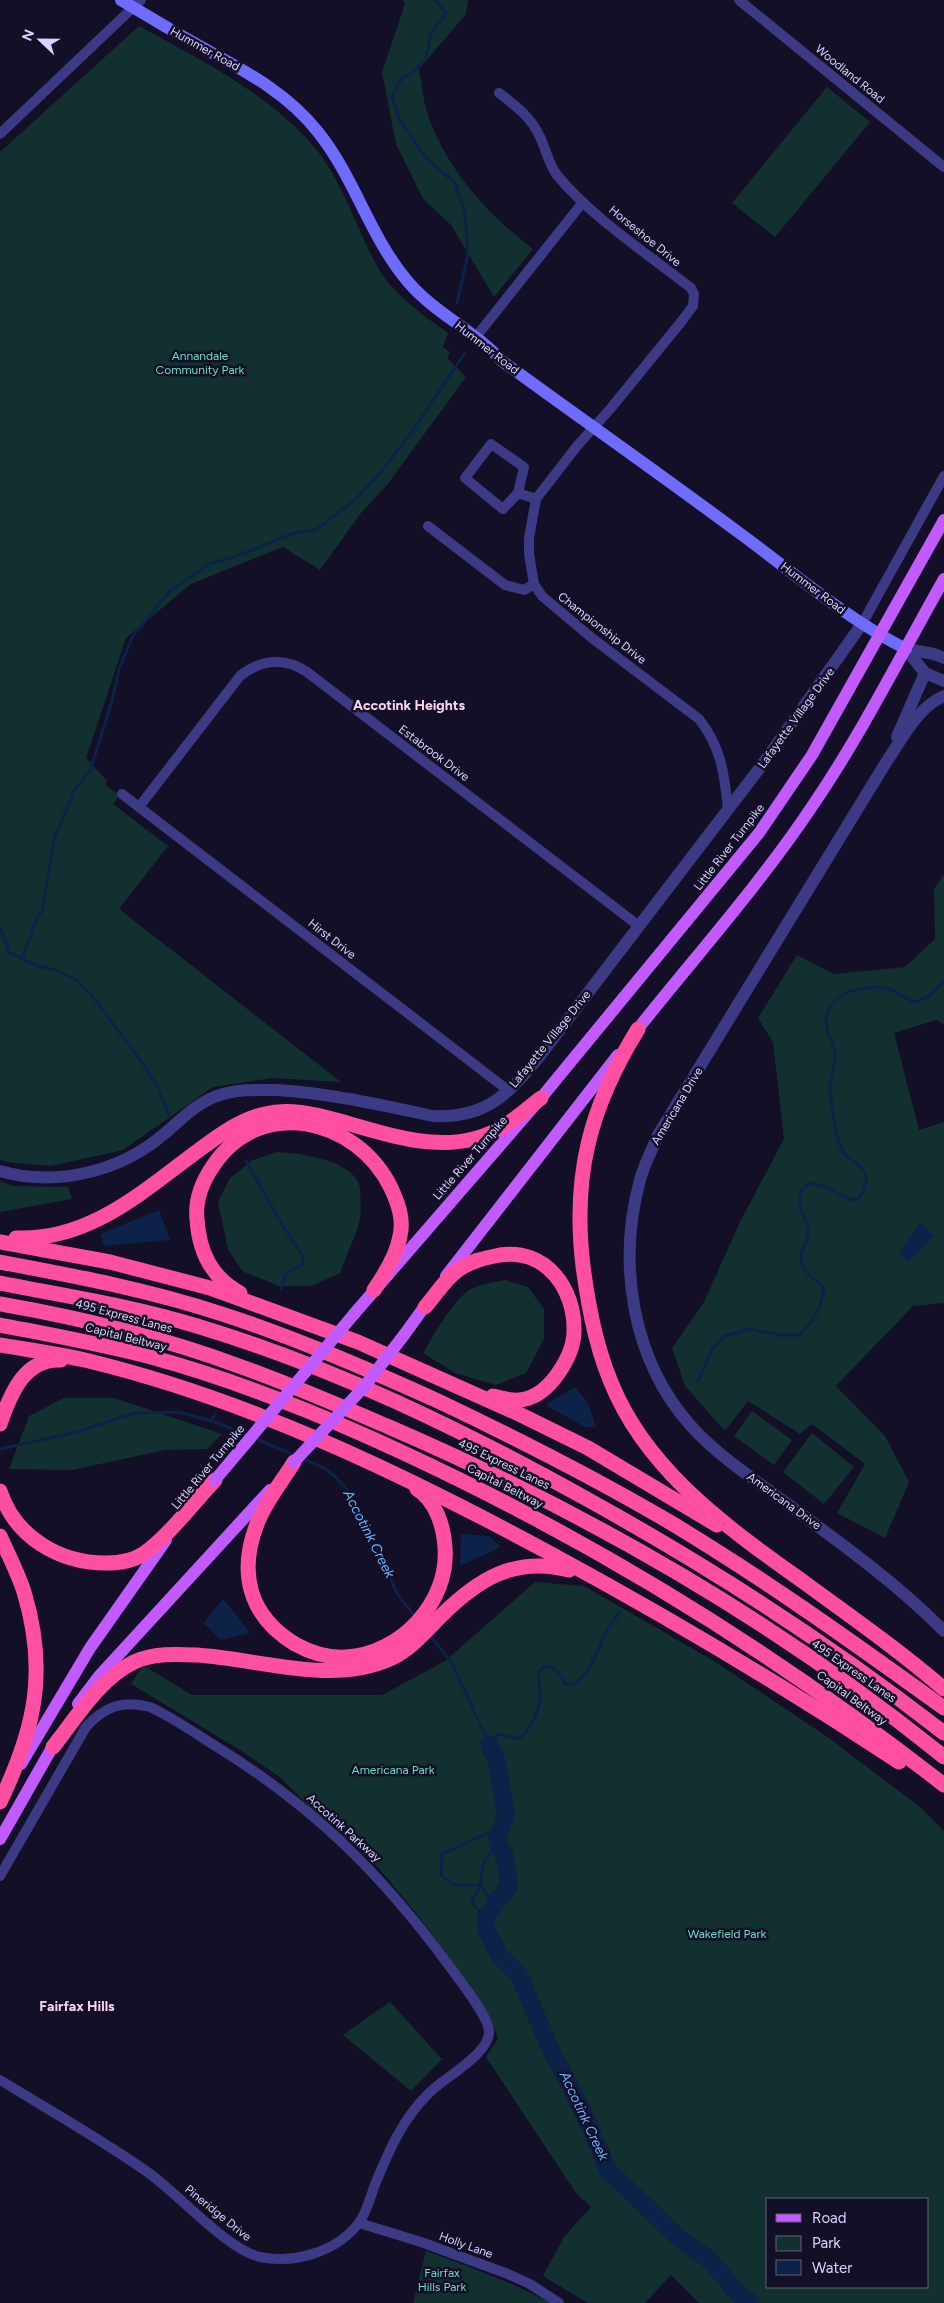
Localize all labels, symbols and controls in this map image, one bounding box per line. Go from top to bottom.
north arrow [15,15,65,65]
street label: Hummer Road [168,24,242,74]
text: N [19,27,38,44]
street label: Woodland Road [813,42,887,106]
street label: Horseshoe Drive [606,203,684,270]
street label: Hummer Road [452,319,522,377]
park label: Annandale Community Park [156,349,245,377]
street label: Hummer Road [778,559,848,617]
street label: Championship Drive [555,589,649,667]
street label: Lafayette Village Drive [755,665,837,771]
district label: Accotink Heights [353,697,465,714]
street label: Estabrook Drive [396,722,472,784]
street label: Little River Turnpike [691,801,767,893]
street label: Hirst Drive [305,916,359,962]
street label: Lafayette Village Drive [507,987,594,1090]
street label: Americana Drive [648,1064,706,1147]
street label: Little River Turnpike [430,1113,510,1203]
street label: 495 Express Lanes [74,1296,174,1336]
street label: Capital Beltway [84,1320,169,1354]
street label: Little River Turnpike [169,1422,248,1512]
street label: 495 Express Lanes [456,1436,552,1492]
street label: Capital Beltway [465,1461,546,1512]
street label: Americana Drive [744,1470,824,1533]
water label: Accotink Creek [339,1486,399,1582]
street label: 495 Express Lanes [809,1637,899,1706]
street label: Capital Beltway [814,1668,890,1729]
park label: Americana Park [352,1763,435,1777]
street label: Accotink Parkway [304,1791,385,1866]
park label: Wakefield Park [688,1927,766,1941]
district label: Fairfax Hills [39,1998,115,2015]
water label: Accotink Creek [555,2068,613,2164]
street label: Pineridge Drive [182,2182,254,2244]
legend [766,2198,929,2288]
text: Road [812,2209,847,2227]
street label: Holly Lane [437,2229,495,2261]
text: Park [812,2234,841,2252]
text: Water [812,2259,852,2277]
park label: Fairfax Hills Park [418,2266,466,2294]

